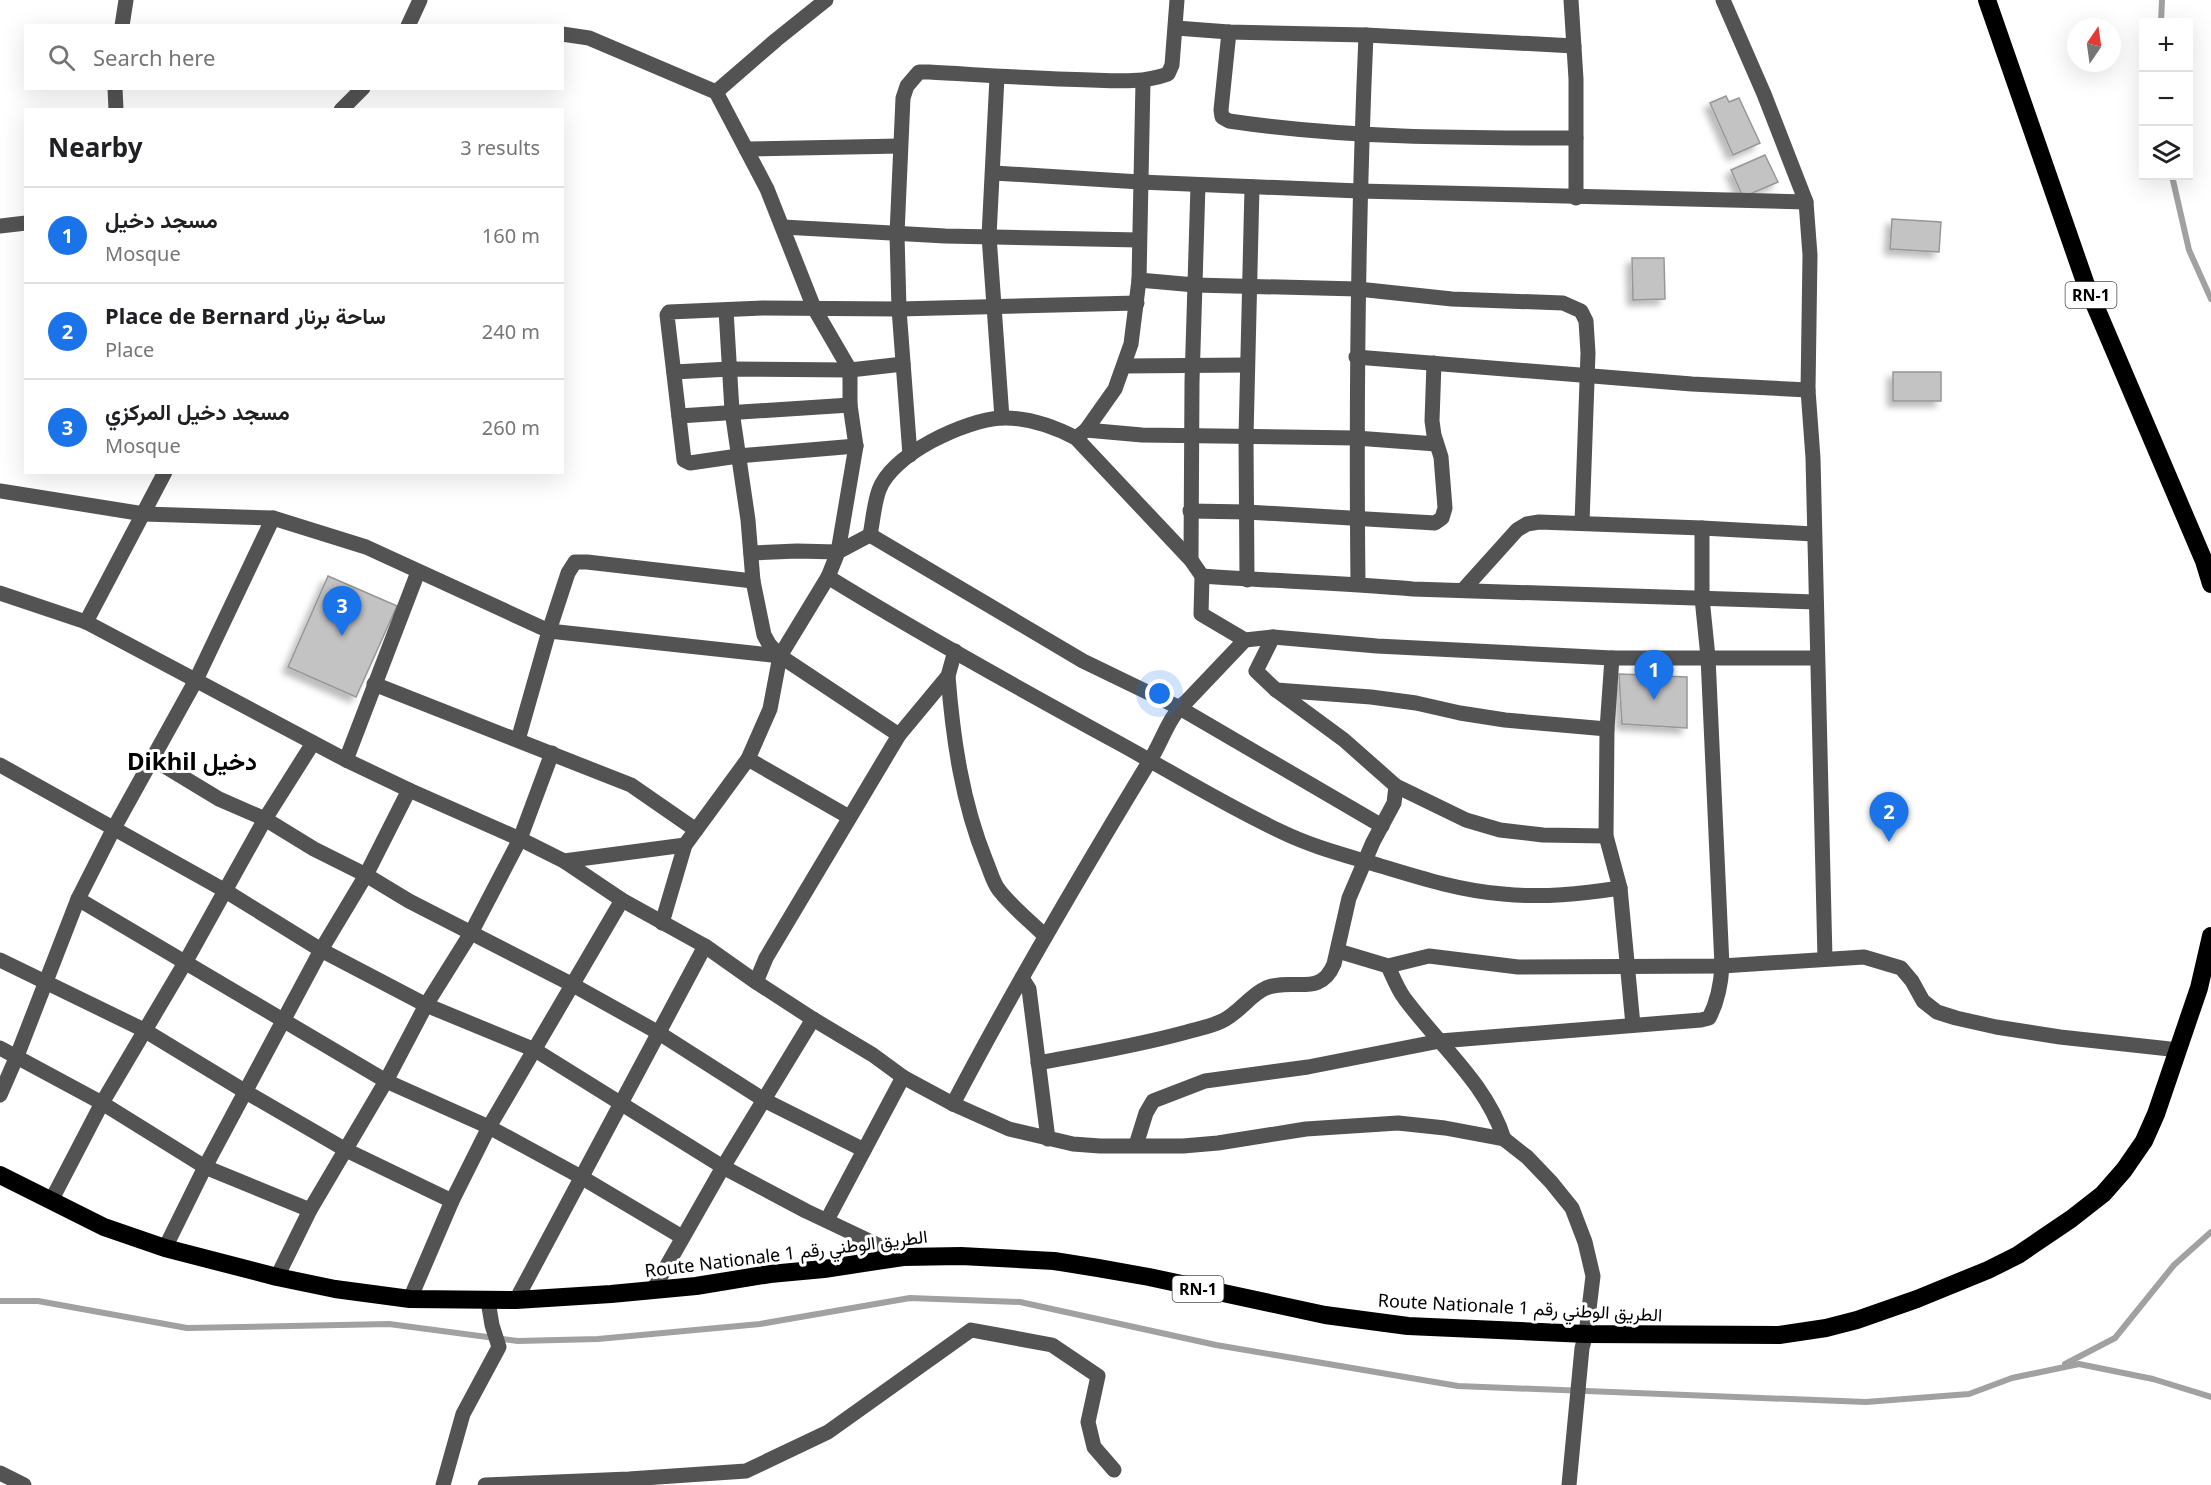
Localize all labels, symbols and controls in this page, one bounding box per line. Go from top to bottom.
north arrow [2067,18,2121,72]
map controls [2139,18,2193,180]
button: + [2139,18,2193,72]
search box [24,24,564,90]
icon: search [45,41,78,74]
text: Search here [93,42,215,72]
button: − [2139,72,2193,126]
button: layers [2139,126,2193,180]
text: Nearby [48,129,143,165]
text: 3 results [460,134,540,161]
text: مسجد دخيل [105,204,218,234]
text: 1 [62,222,73,249]
text: 160 m [482,222,540,249]
text: Mosque [105,240,181,267]
road number: RN-1 [2066,282,2116,308]
text: Place de Bernard ساحة برنار [105,300,386,330]
text: 2 [62,318,73,345]
text: 240 m [482,318,540,345]
text: Place [105,336,154,363]
text: مسجد دخيل المركزي [105,396,290,426]
text: 3 [62,414,73,441]
text: 260 m [482,414,540,441]
text: Mosque [105,432,181,459]
pin: 3 [322,586,362,636]
pin: 1 [1634,650,1674,700]
your location [1145,679,1174,708]
district label: Dikhil دخيل [127,744,257,777]
pin: 2 [1870,792,1908,842]
street label: Route Nationale الطريق الوطني رقم 1 [643,1224,929,1286]
road number: RN-1 [1172,1276,1224,1302]
street label: Route Nationale الطريق الوطني رقم 1 [1377,1288,1663,1330]

